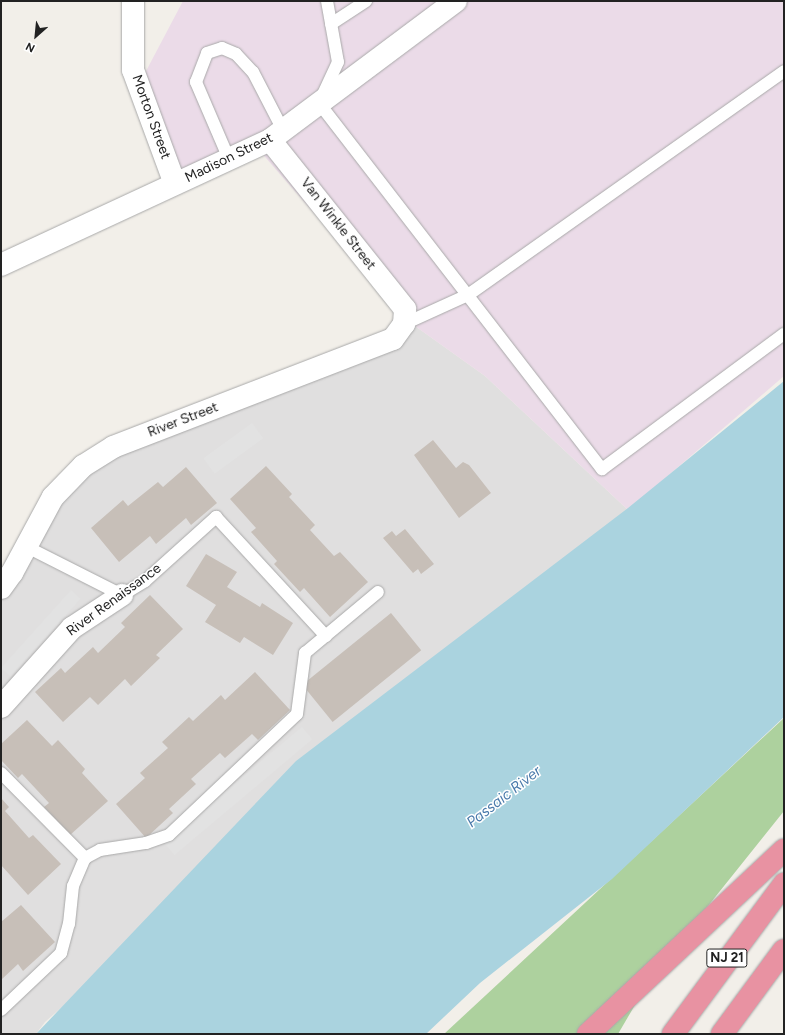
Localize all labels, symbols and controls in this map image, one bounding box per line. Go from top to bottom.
north arrow [16,16,56,56]
text: N [24,39,37,55]
street label: Morton Street [128,73,174,161]
street label: Madison Street [182,130,276,186]
street label: Van Winkle Street [297,175,379,273]
street label: River Street [145,399,221,441]
street label: River Renaissance [63,560,165,640]
water label: Passaic River [463,762,545,832]
road number: NJ 21 [706,947,748,969]

